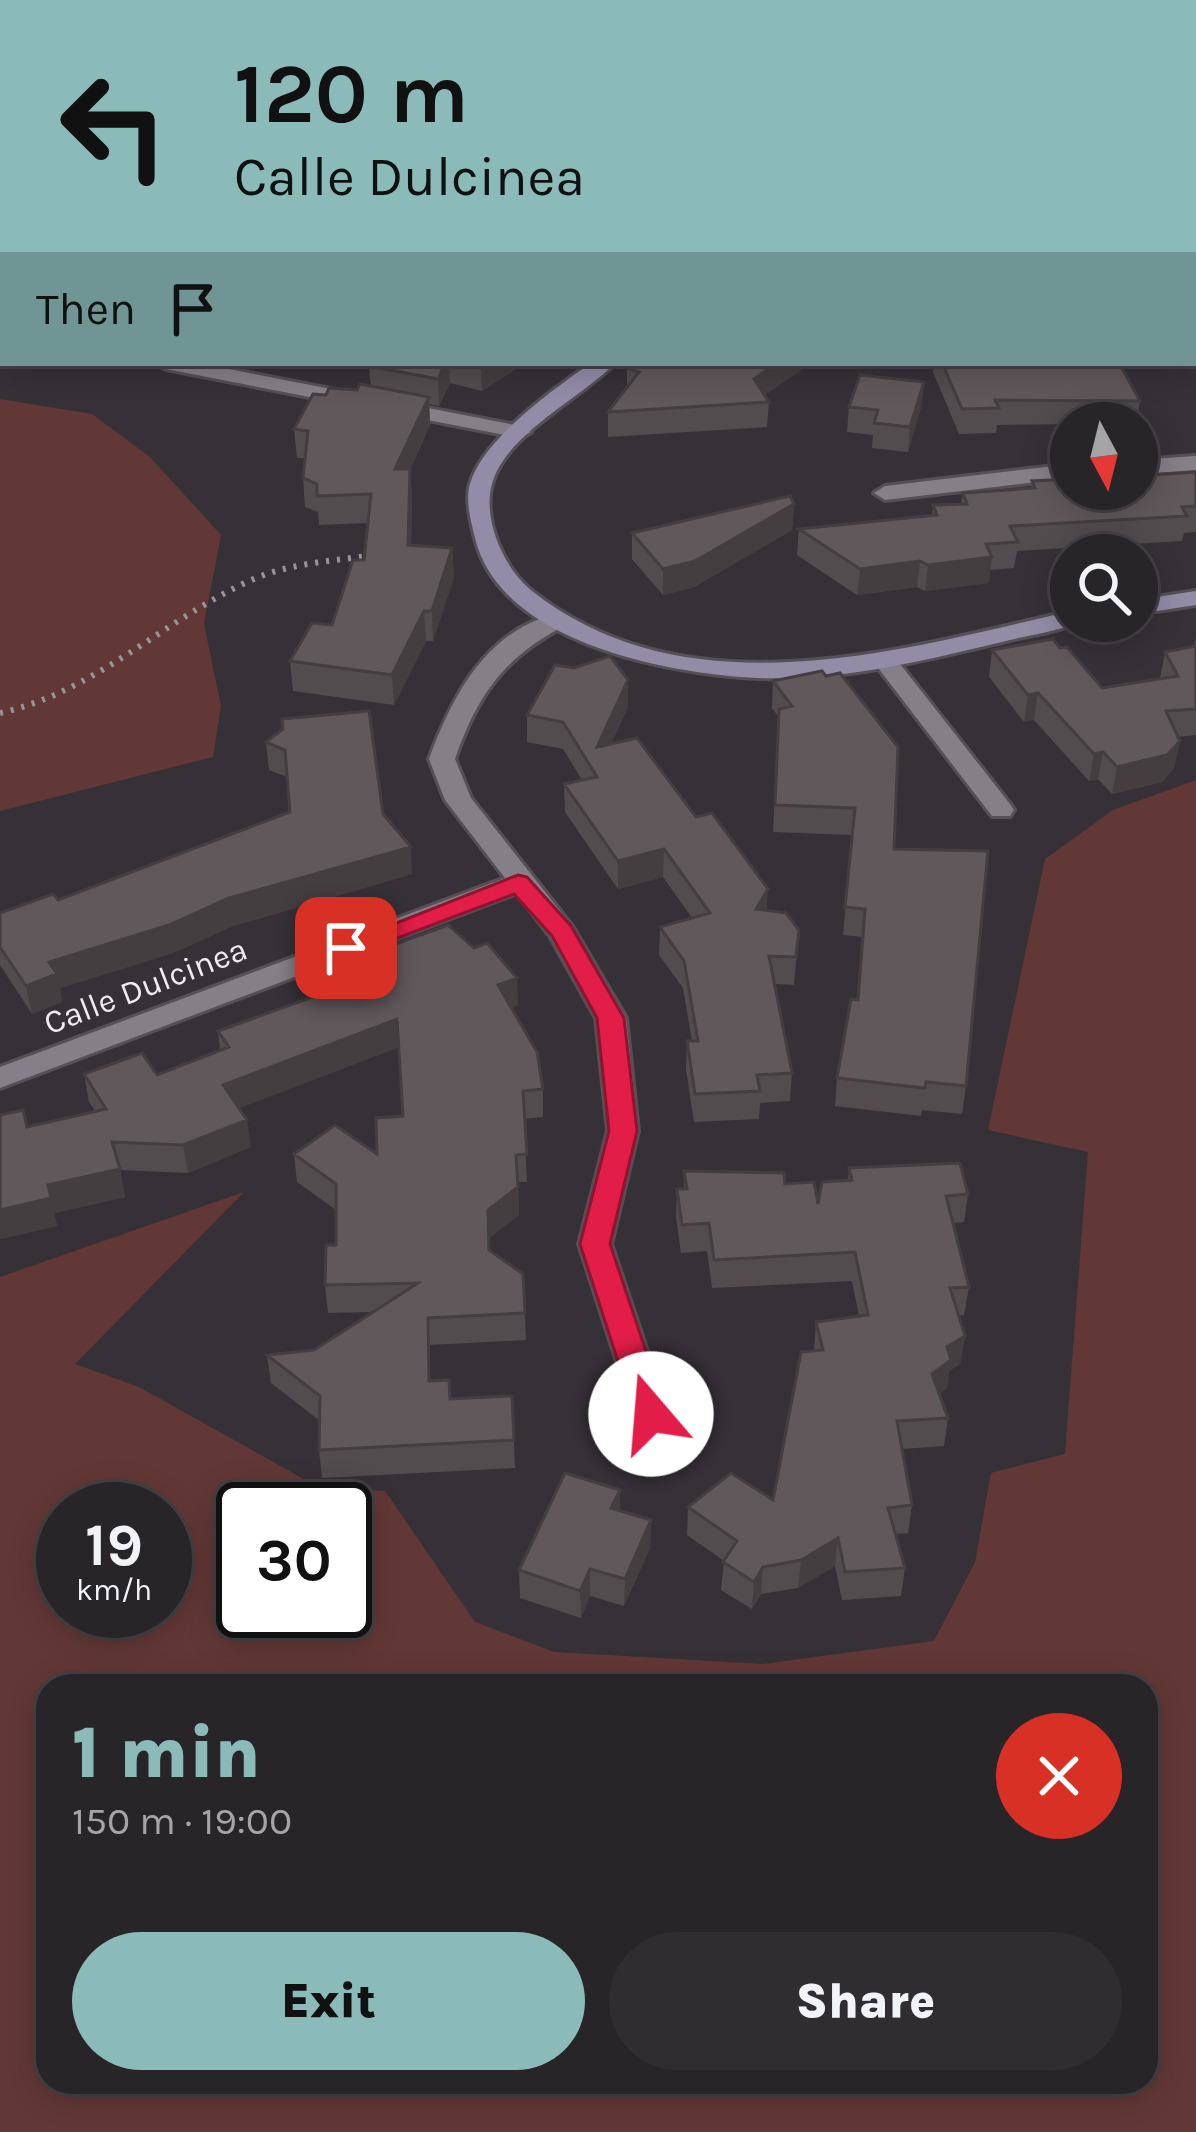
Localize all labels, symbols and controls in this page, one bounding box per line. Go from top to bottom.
text: 120 m [234,45,469,143]
icon: left [36,48,192,204]
text: Calle Dulcinea [234,145,585,209]
icon: arrive [160,276,226,342]
text: Then [36,283,136,335]
north arrow [1050,402,1158,510]
map controls [1050,402,1158,642]
button: search [1050,534,1158,642]
pin [295,897,397,999]
icon: arrive [313,915,379,981]
street label: Calle Dulcinea [38,930,252,1042]
position arrow [588,1351,714,1477]
speed limit sign: 30 [216,1482,372,1638]
text: 19 [85,1510,143,1580]
text: km/h [76,1572,152,1608]
text: 1 min [72,1711,261,1795]
button: close [996,1713,1122,1839]
text: 150 m · 19:00 [72,1798,292,1844]
button: Exit [72,1932,585,2070]
button: Share [609,1932,1122,2070]

